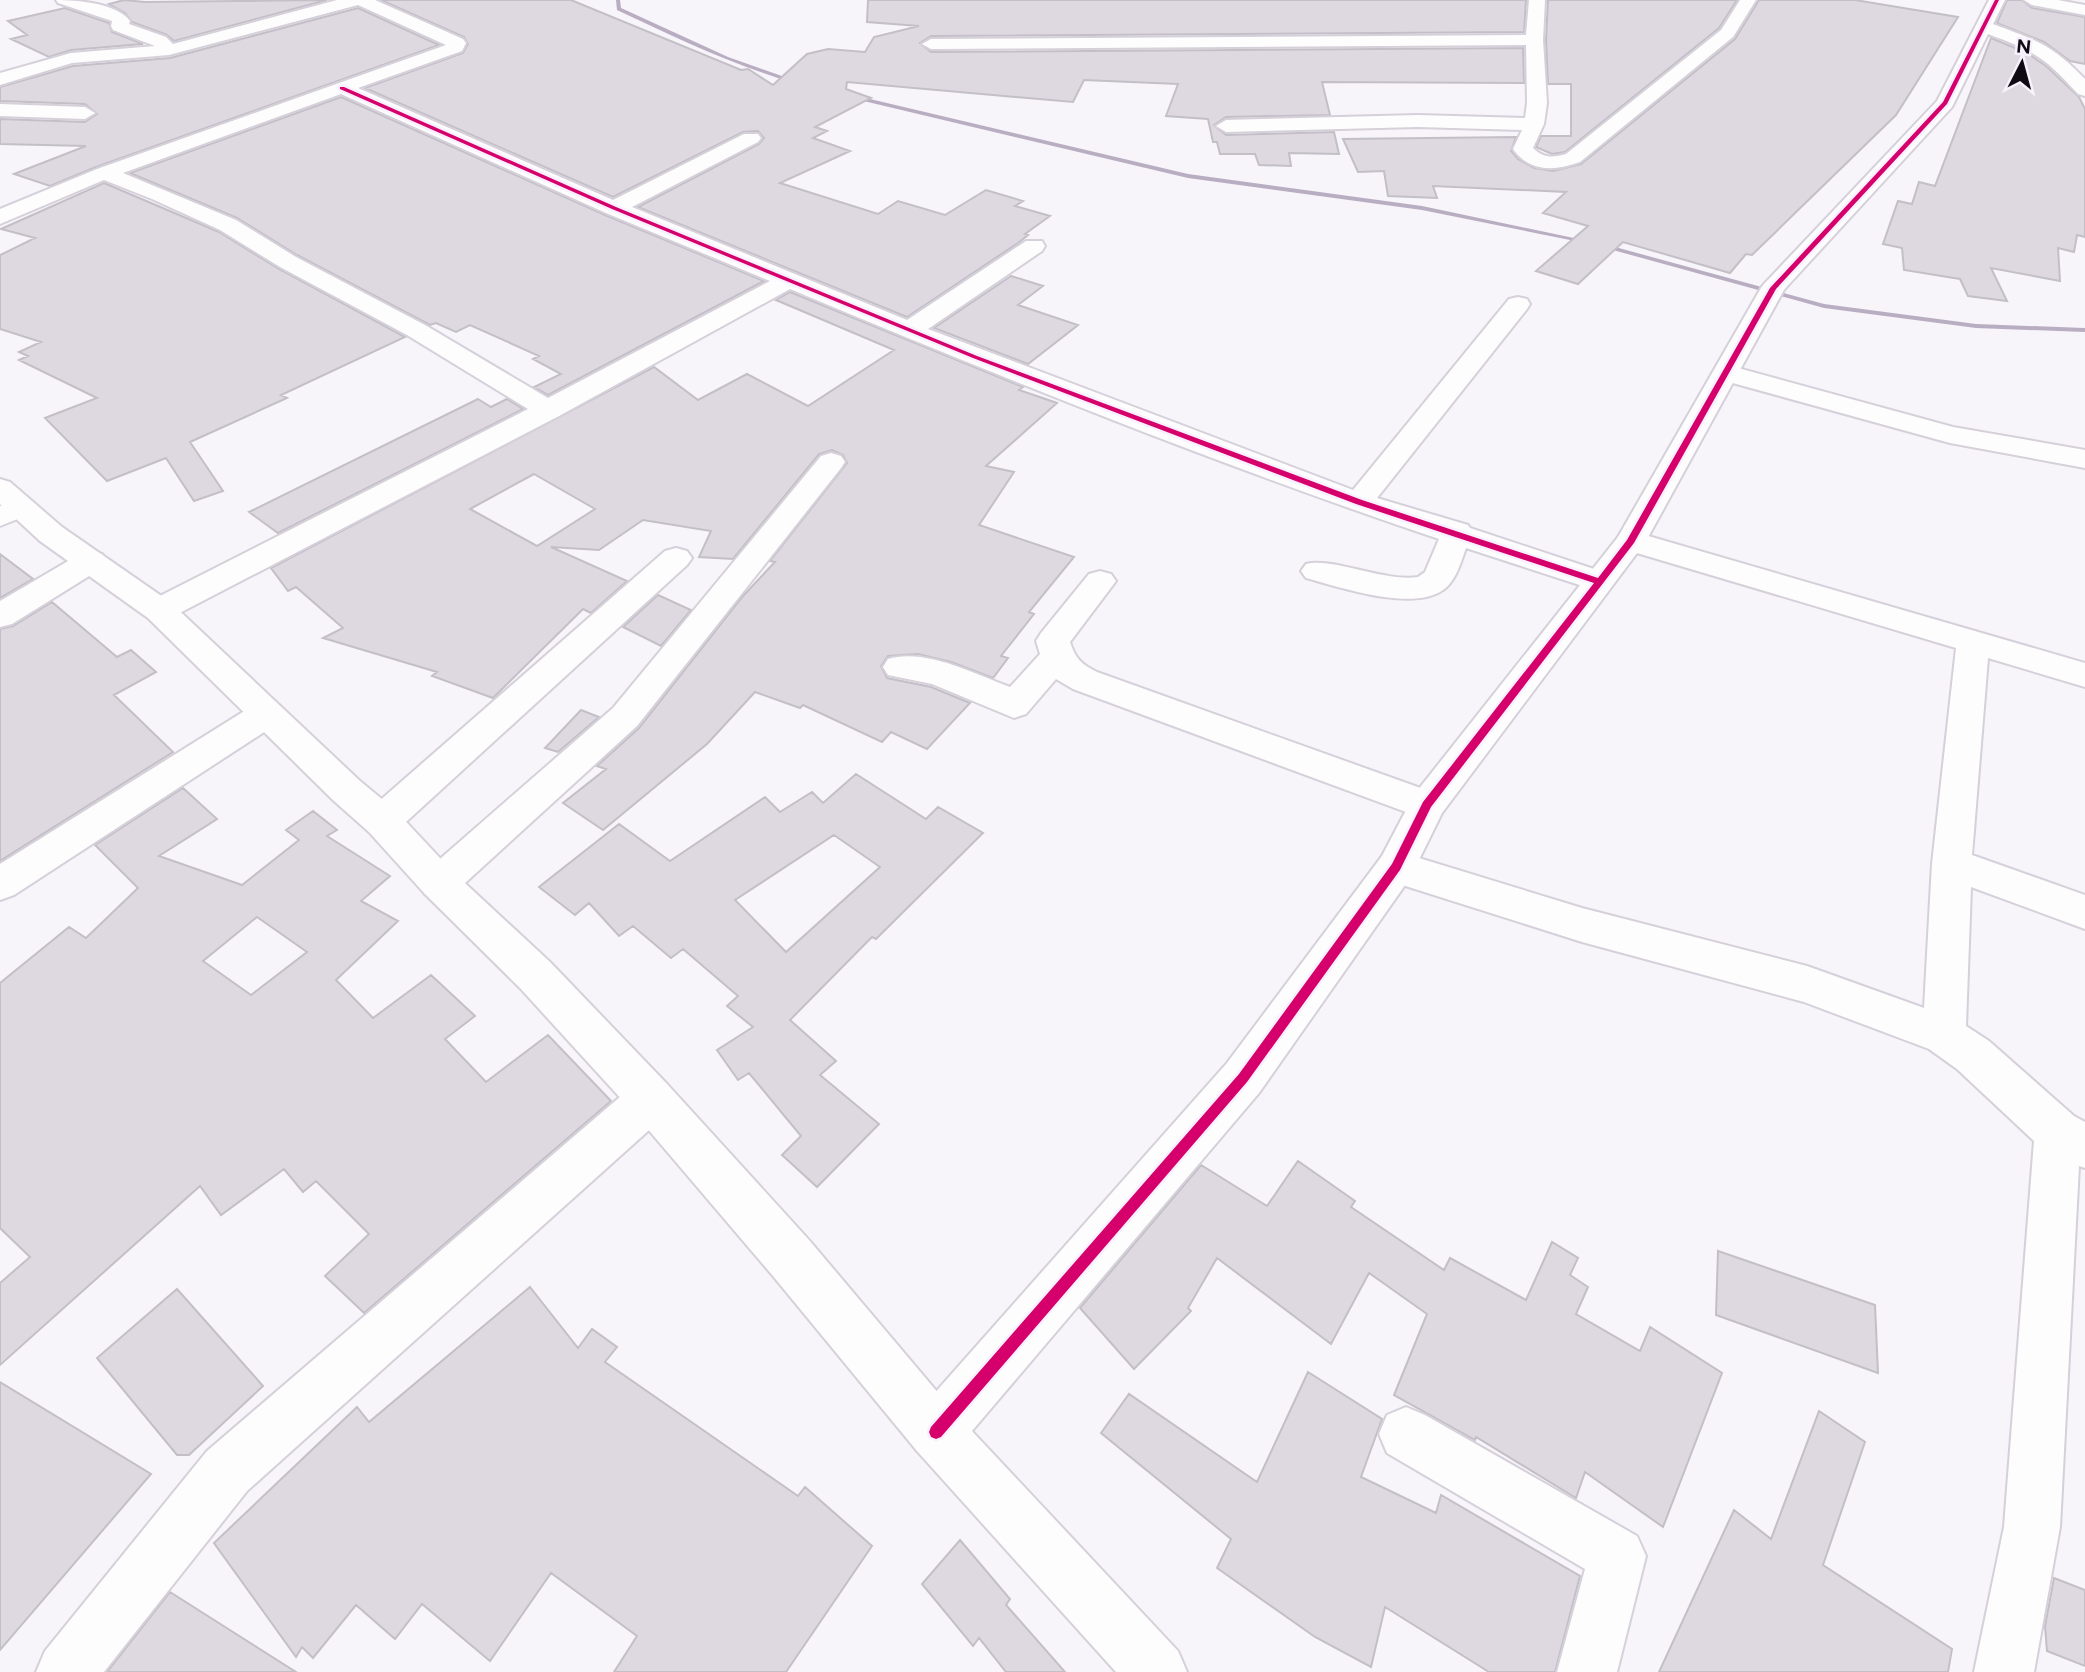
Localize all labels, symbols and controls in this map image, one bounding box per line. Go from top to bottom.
north arrow [1987,28,2057,98]
text: N [2015,34,2032,59]

